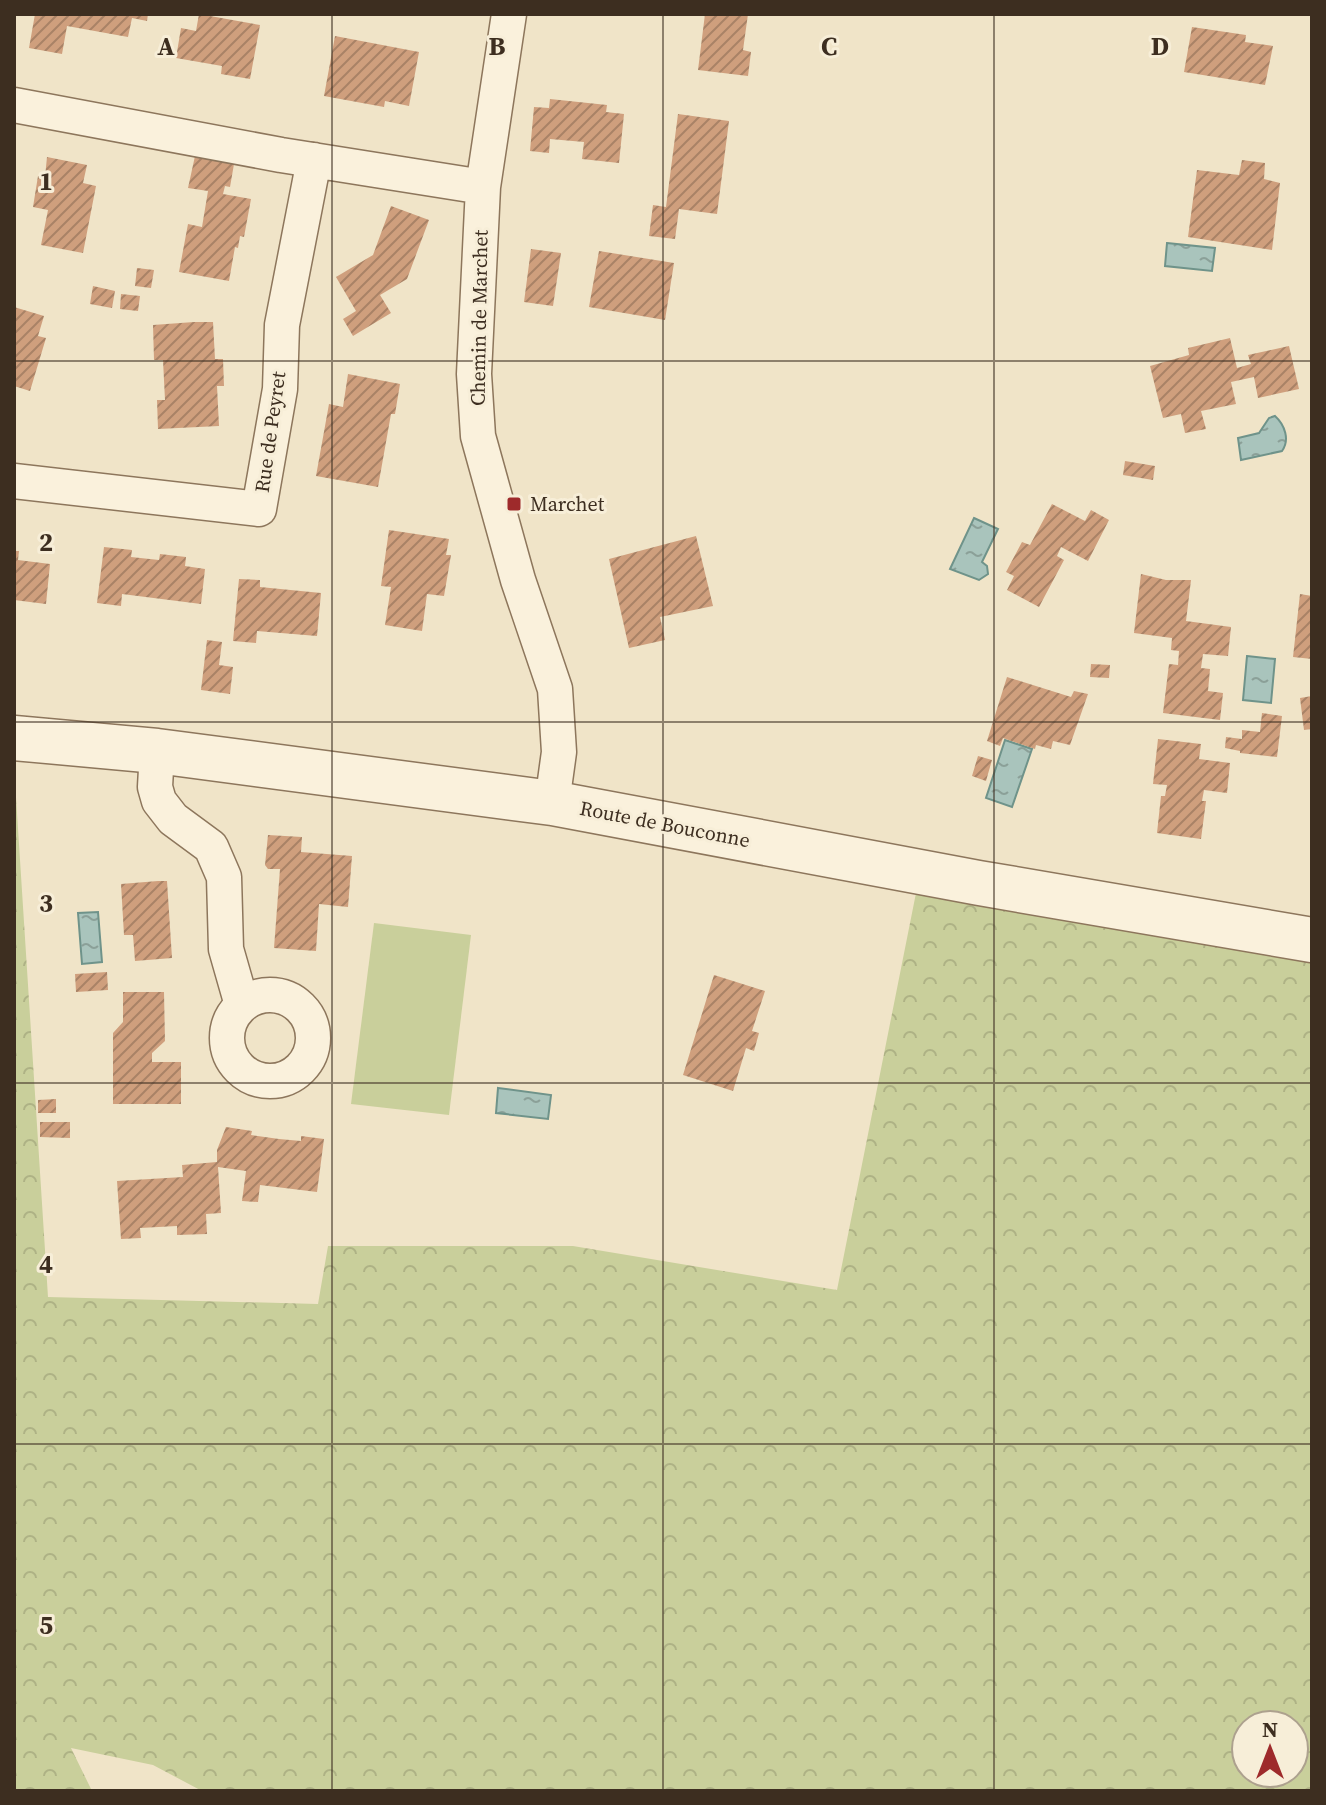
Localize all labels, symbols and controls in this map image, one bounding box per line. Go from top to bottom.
text: A [157,28,175,64]
text: B [489,28,506,64]
text: C [821,28,837,64]
text: D [1151,28,1169,64]
text: 1 [39,163,53,199]
street label: Chemin de Marchet [463,229,495,406]
street label: Rue de Peyret [248,369,292,494]
place label: Marchet [530,490,605,518]
marker: Marchet [505,495,523,513]
text: 2 [39,524,53,560]
street label: Route de Bouconne [578,794,752,854]
text: 3 [39,885,53,921]
text: 4 [39,1246,53,1282]
text: 5 [39,1607,53,1643]
north arrow [1230,1709,1310,1789]
text: N [1262,1714,1278,1744]

